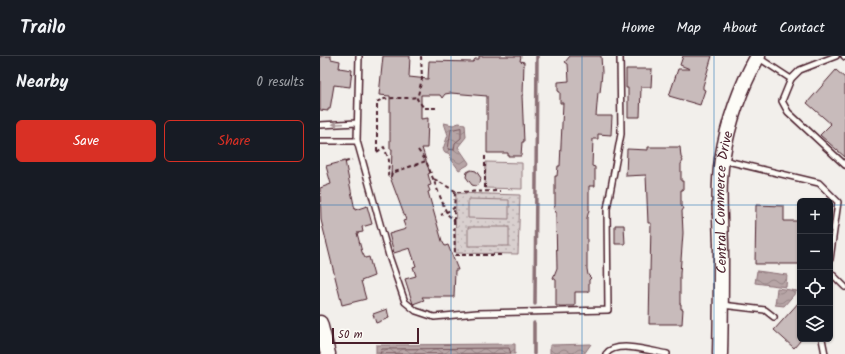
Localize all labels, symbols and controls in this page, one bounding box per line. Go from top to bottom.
text: Trailo [20,13,66,43]
text: Home [621,17,655,39]
text: Map [677,17,701,39]
text: About [723,17,757,39]
text: Contact [779,17,825,39]
text: Nearby [16,69,68,96]
text: 0 results [257,72,304,93]
button: Save [16,120,156,162]
button: Share [164,120,304,162]
one-way arrow [331,121,344,127]
street label: Central Commerce Drive [710,128,740,274]
map controls [797,198,833,342]
button: + [797,198,833,234]
button: − [797,234,833,270]
button: locate [797,270,833,306]
button: layers [797,306,833,342]
scale bar [332,326,419,345]
text: 50 m [338,326,363,344]

